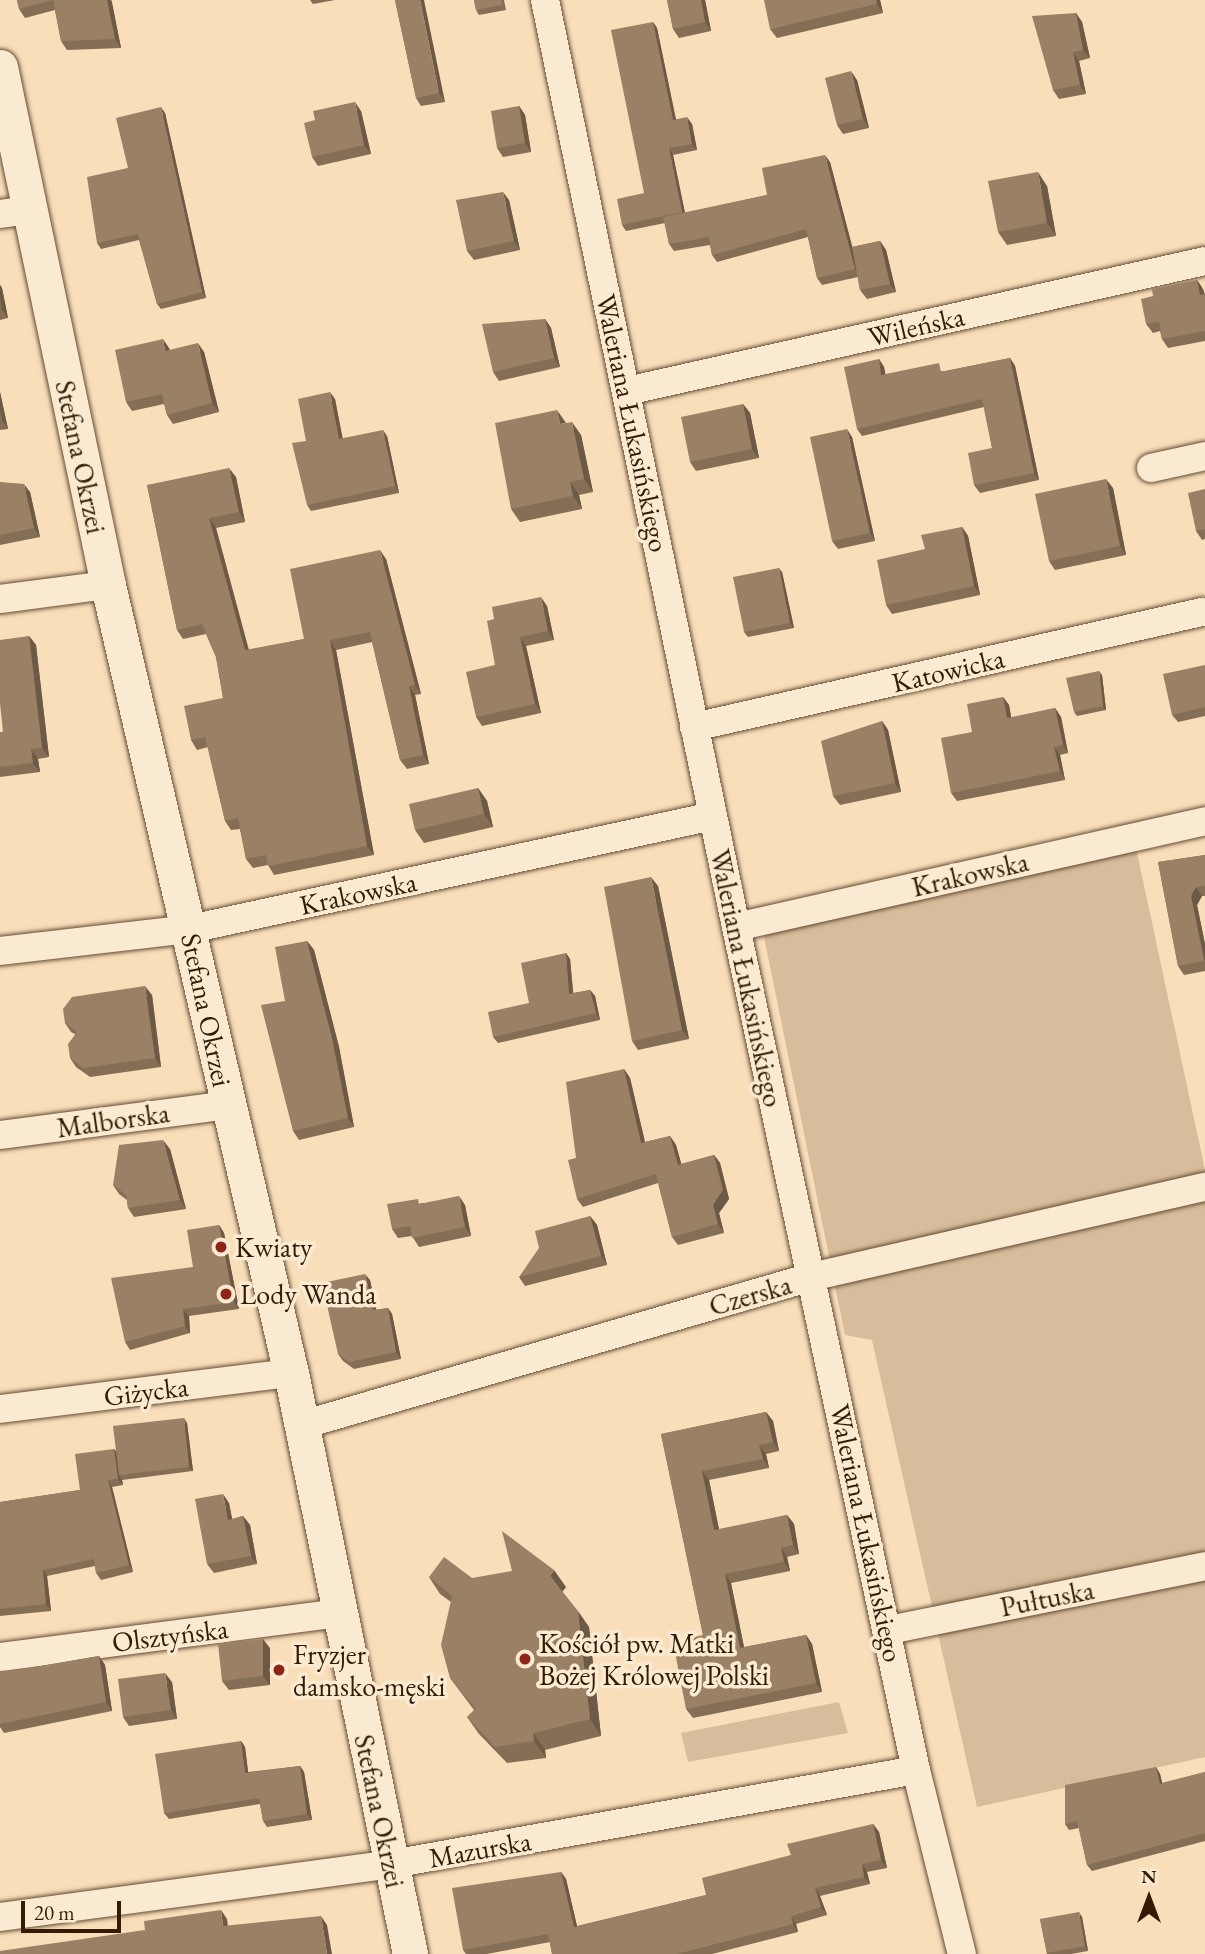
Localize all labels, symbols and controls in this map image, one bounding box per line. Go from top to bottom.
street label: Waleriana Łukasińskiego [589,291,677,555]
street label: Wileńska [865,299,967,353]
street label: Stefana Okrzei [48,377,114,537]
street label: Katowicka [889,641,1007,699]
street label: Krakowska [908,844,1032,904]
street label: Waleriana Łukasińskiego [703,846,791,1110]
street label: Krakowska [296,864,420,922]
street label: Stefana Okrzei [174,930,240,1090]
street label: Malborska [54,1095,172,1145]
place label: Kwiaty [235,1230,312,1264]
marker: Kwiaty [213,1239,229,1255]
street label: Czerska [705,1267,795,1323]
place label: Lody Wanda [240,1277,376,1311]
marker: Lody Wanda [218,1286,234,1302]
street label: Giżycka [102,1369,190,1413]
street label: Waleriana Łukasińskiego [823,1401,911,1665]
street label: Pułtuska [997,1572,1097,1624]
street label: Olsztyńska [110,1611,230,1659]
place label: Kościół pw. Matki Bożej Królowej Polski [539,1626,769,1692]
place label: Fryzjer damsko-męski [293,1637,445,1703]
marker: Kościół pw. Matki Bożej Królowej Polski [517,1651,533,1667]
marker: Fryzjer damsko-męski [271,1662,287,1678]
street label: Stefana Okrzei [347,1731,413,1891]
street label: Mazurska [426,1823,534,1875]
north arrow [1114,1863,1184,1933]
text: N [1141,1864,1157,1889]
scale bar [24,1888,124,1932]
text: 20 m [34,1899,75,1926]

